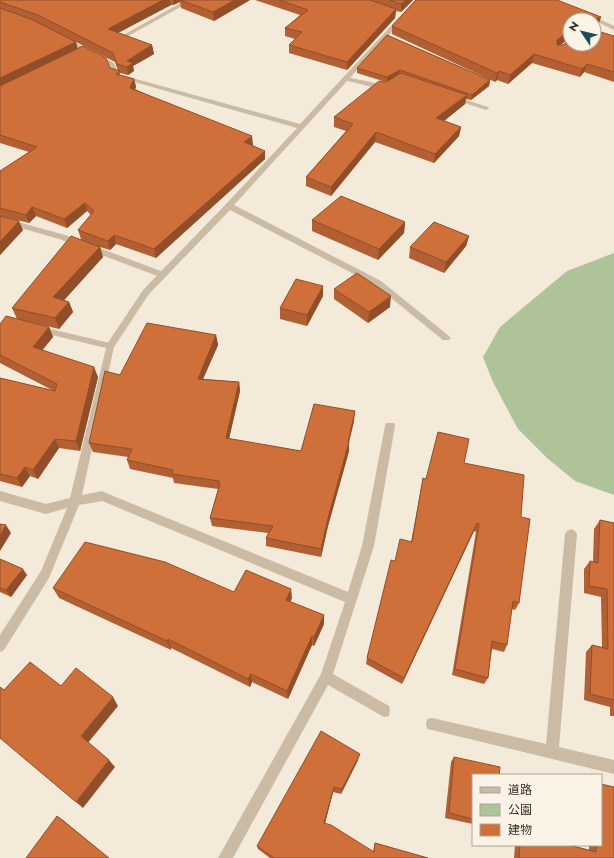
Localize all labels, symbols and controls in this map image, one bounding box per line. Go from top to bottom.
north arrow [562,12,602,52]
text: N [565,18,583,34]
legend [472,774,602,846]
text: 道路 [508,781,532,799]
text: 公園 [508,801,532,819]
text: 建物 [508,821,532,839]

